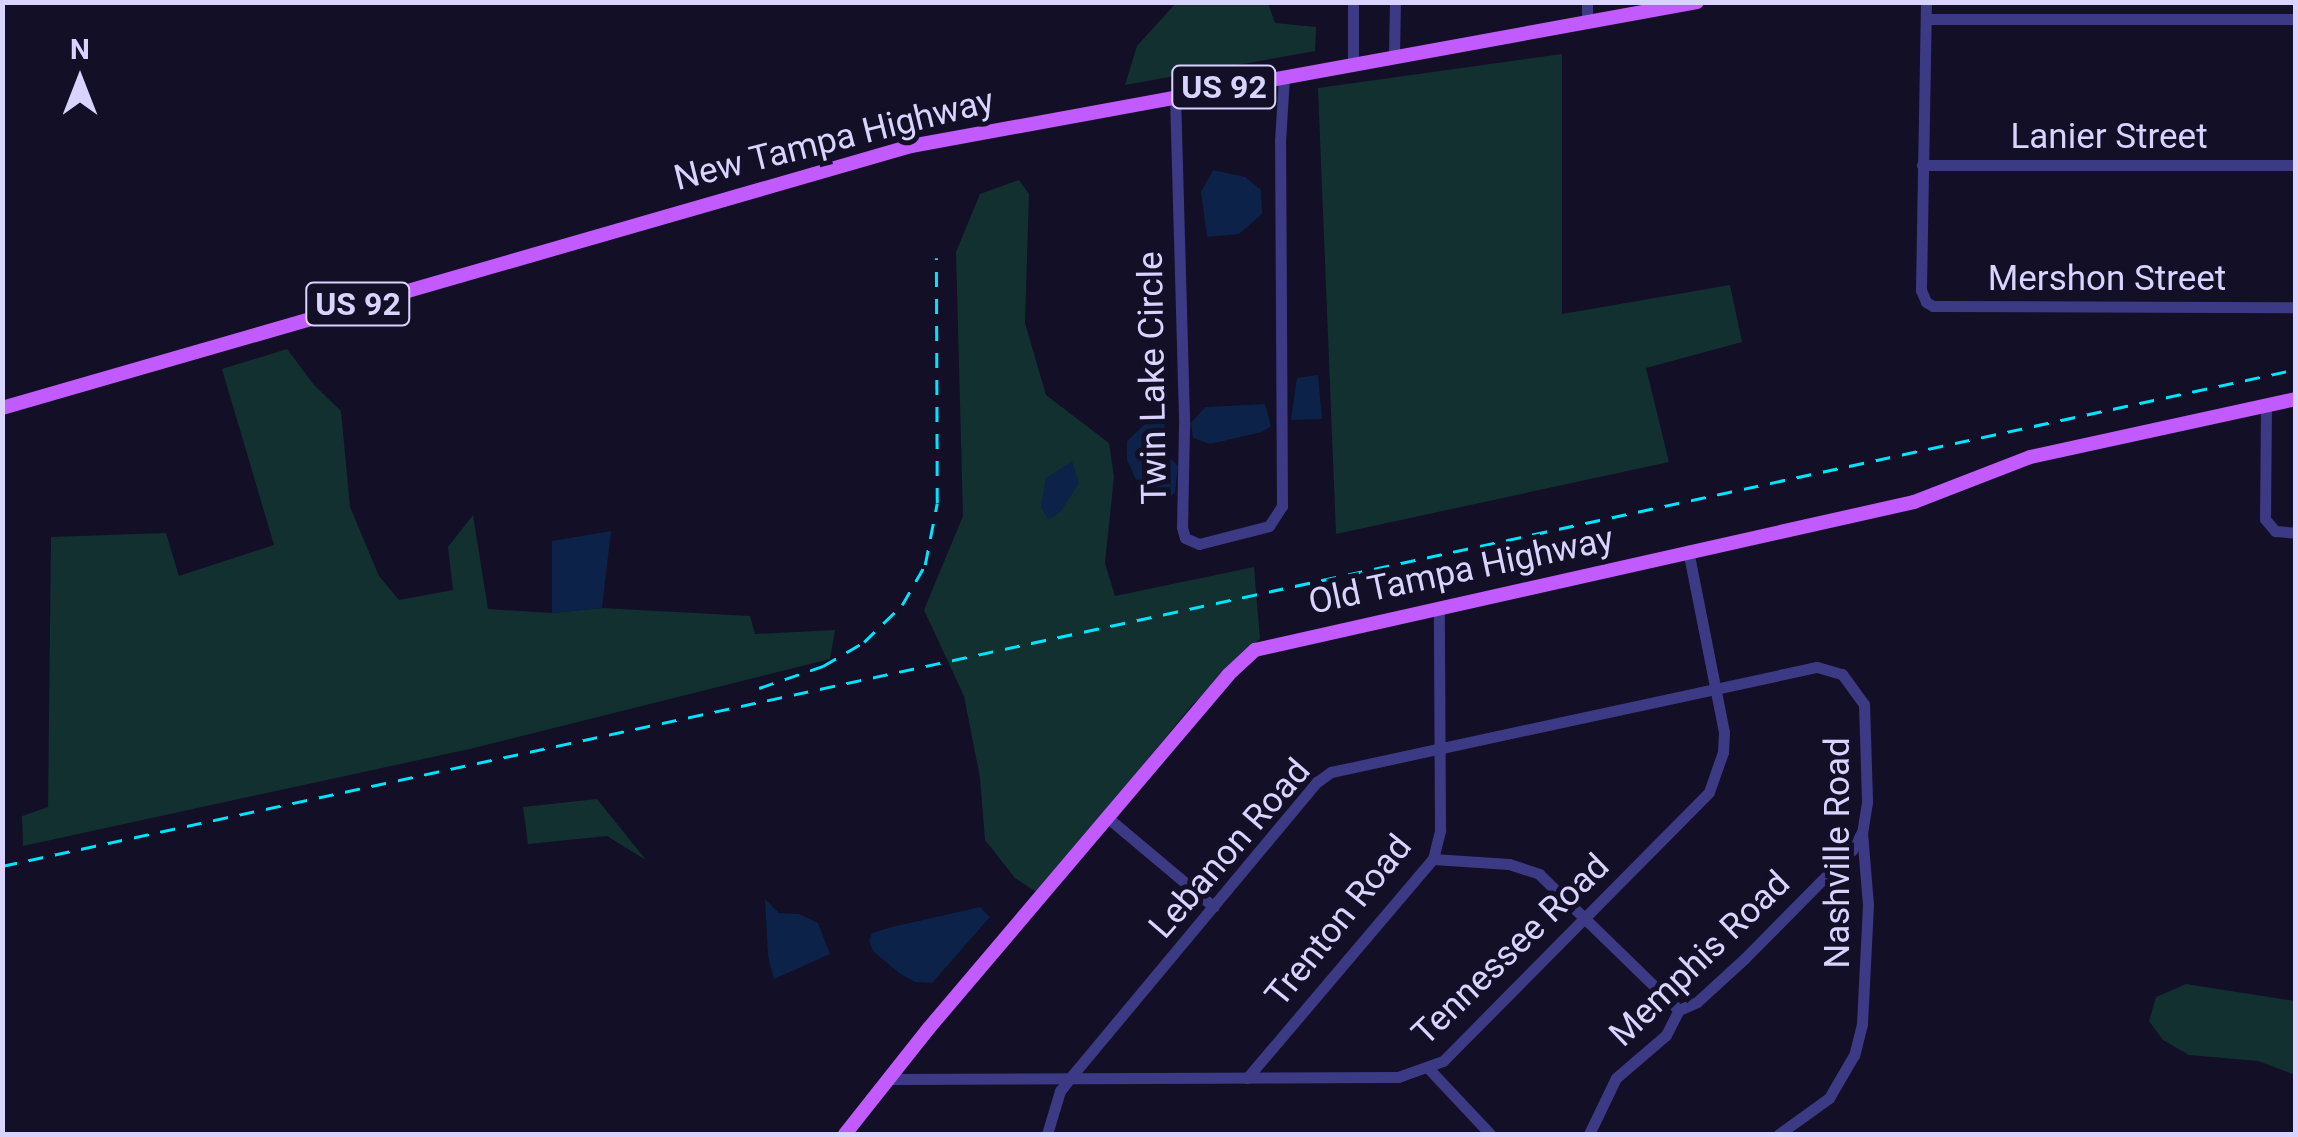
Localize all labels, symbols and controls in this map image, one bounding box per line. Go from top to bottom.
north arrow [30,30,130,130]
text: N [70,33,90,66]
road number: US 92 [1169,60,1279,114]
street label: New Tampa Highway [669,80,999,200]
street label: Lanier Street [2010,116,2208,158]
street label: Twin Lake Circle [1130,251,1176,505]
street label: Mershon Street [1988,258,2226,300]
road number: US 92 [303,277,413,331]
street label: Old Tampa Highway [1304,518,1618,624]
street label: Nashville Road [1817,737,1859,969]
street label: Lebanon Road [1141,751,1319,947]
street label: Trenton Road [1257,827,1421,1015]
street label: Tennessee Road [1404,846,1618,1054]
street label: Memphis Road [1601,863,1799,1055]

